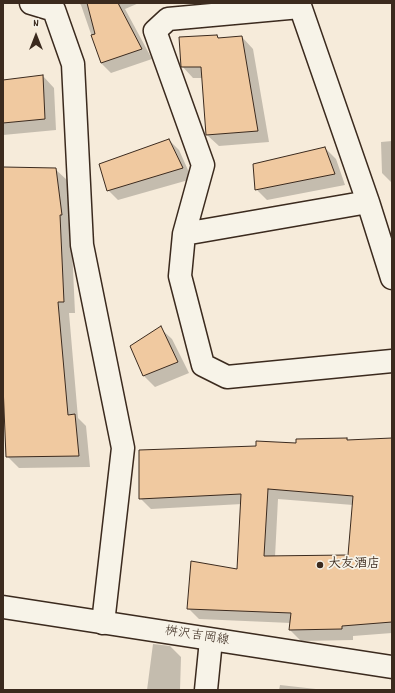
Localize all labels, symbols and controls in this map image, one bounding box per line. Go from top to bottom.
north arrow [16,16,56,56]
text: N [33,16,39,32]
place label: 大友酒店 [328,557,380,573]
marker: 大友酒店 [315,560,325,570]
street label: 桝沢吉岡線 [164,624,230,650]

